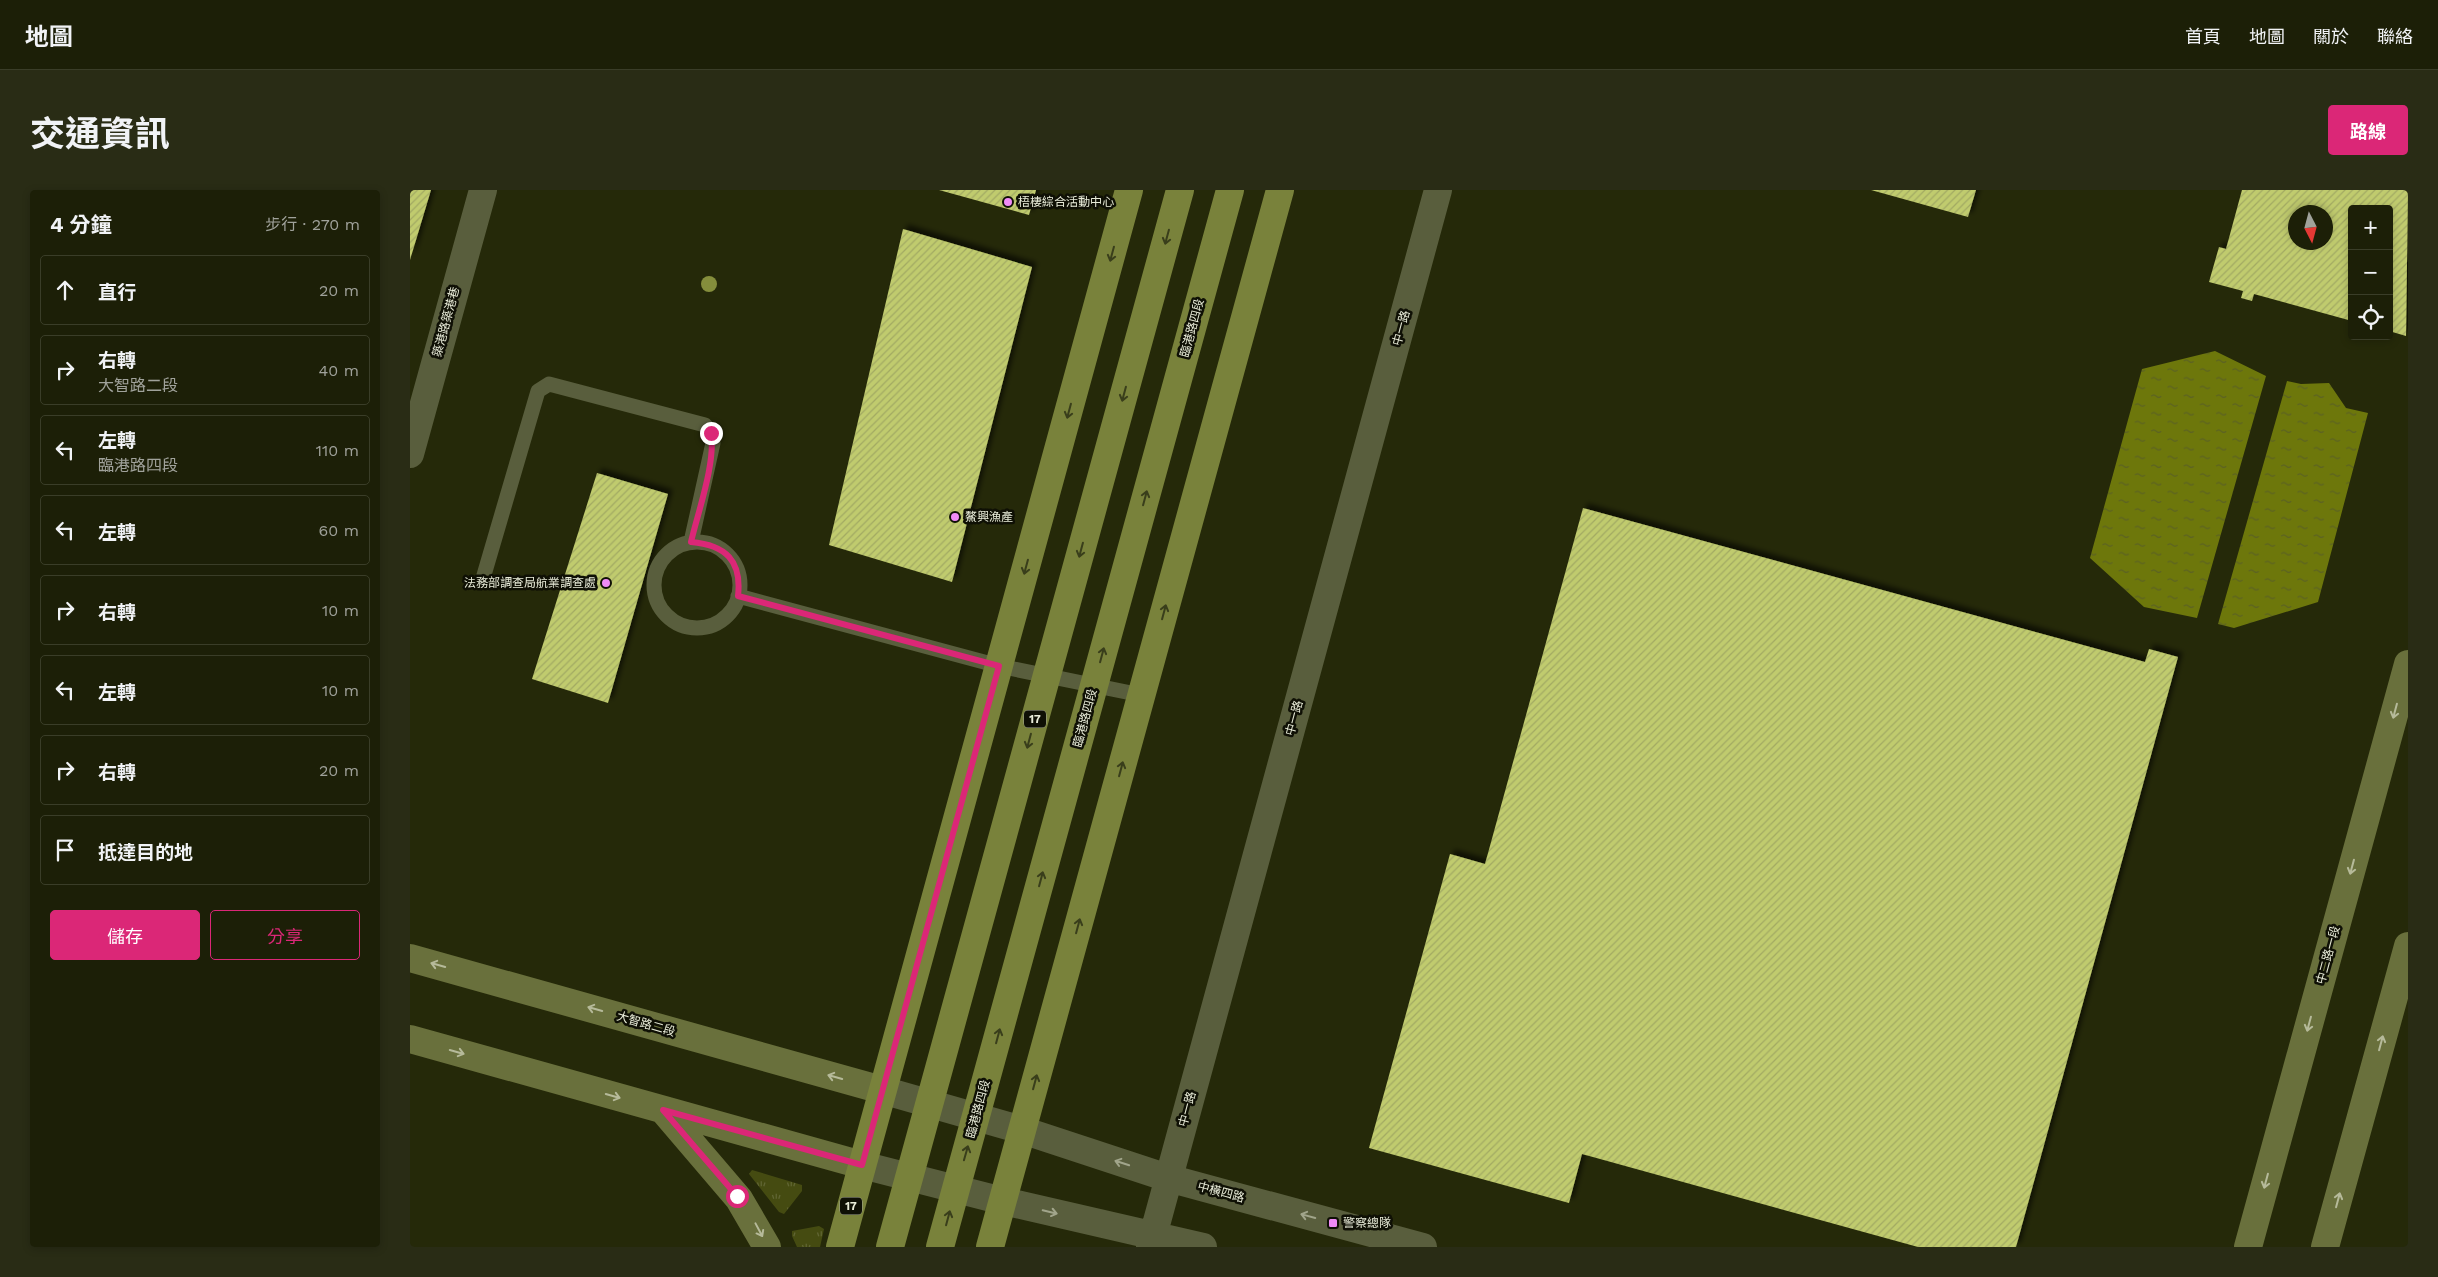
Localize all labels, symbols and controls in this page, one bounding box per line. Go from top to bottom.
text: 地圖 [25,23,73,51]
text: 首頁 [2185,26,2221,47]
text: 地圖 [2249,26,2285,47]
text: 關於 [2313,26,2349,47]
text: 聯絡 [2377,26,2413,47]
button: 路線 [2328,105,2408,155]
text: 交通資訊 [30,113,170,155]
place label: 梧棲綜合活動中心 [1018,195,1114,209]
marker: 梧棲綜合活動中心 [1002,196,1014,208]
north arrow [2288,205,2333,250]
map controls [2348,205,2393,340]
button: + [2348,205,2393,250]
text: 4 分鐘 [50,212,112,237]
text: 步行 · 270 m [265,215,360,234]
one-way arrow [1161,229,1171,245]
one-way arrow [1107,245,1116,261]
button: − [2348,250,2393,295]
icon: ahead [51,276,79,304]
text: 直行 [98,281,136,304]
text: 20 m [319,281,359,300]
street label: 築港路築港巷 [430,285,462,359]
button: locate [2348,295,2393,340]
street label: 臨港路四段 [1177,297,1207,359]
street label: 中一路 [1390,309,1412,347]
text: 右轉 [98,349,136,372]
icon: right [51,356,79,384]
text: 40 m [319,361,359,380]
text: 大智路二段 [98,376,178,395]
one-way arrow [1118,385,1128,401]
one-way arrow [1064,402,1073,418]
route end [700,422,723,445]
text: 左轉 [98,429,136,452]
icon: left [51,436,79,464]
text: 110 m [316,441,359,460]
text: 臨港路四段 [98,456,178,475]
one-way arrow [1141,490,1151,506]
place label: 鰲興漁產 [965,510,1013,524]
marker: 鰲興漁產 [949,511,961,523]
icon: left [51,516,79,544]
text: 左轉 [98,521,136,544]
text: 60 m [319,521,359,540]
one-way arrow [1075,542,1085,558]
one-way arrow [1021,559,1030,575]
place label: 法務部調查局航業調查處 [464,576,596,590]
marker: 法務部調查局航業調查處 [600,577,612,589]
icon: right [51,596,79,624]
text: 右轉 [98,601,136,624]
text: 10 m [322,601,359,620]
one-way arrow [1160,605,1169,621]
one-way arrow [1098,647,1108,663]
icon: left [51,676,79,704]
text: 左轉 [98,681,136,704]
text: 10 m [322,681,359,700]
street label: 臨港路四段 [1070,687,1100,749]
street label: 中一路 [1283,699,1305,737]
one-way arrow [2390,702,2399,718]
road number: 17 [1024,710,1046,728]
one-way arrow [1023,732,1033,748]
icon: right [51,756,79,784]
text: 右轉 [98,761,136,784]
text: 20 m [319,761,359,780]
one-way arrow [1117,761,1126,777]
icon: arrive [51,836,79,864]
text: 抵達目的地 [98,841,193,864]
one-way arrow [2347,859,2356,875]
one-way arrow [1037,871,1046,887]
button: 儲存 [50,910,200,960]
button: 分享 [210,910,360,960]
one-way arrow [1074,918,1084,934]
street label: 中二路一段 [2313,924,2343,986]
one-way arrow [431,960,447,970]
one-way arrow [587,1004,603,1014]
street label: 大智路二段 [615,1009,677,1039]
one-way arrow [2304,1016,2313,1032]
one-way arrow [994,1028,1003,1044]
one-way arrow [2377,1036,2387,1052]
one-way arrow [449,1047,465,1057]
one-way arrow [828,1072,844,1081]
one-way arrow [1031,1075,1041,1091]
street label: 臨港路四段 [963,1078,993,1140]
street label: 中一路 [1176,1090,1198,1128]
one-way arrow [605,1091,621,1101]
one-way arrow [961,1145,971,1161]
one-way arrow [1114,1157,1130,1167]
one-way arrow [2261,1172,2270,1188]
street label: 中橫四路 [1196,1179,1246,1205]
route start [726,1185,749,1208]
one-way arrow [2334,1192,2343,1208]
road number: 17 [840,1198,862,1214]
one-way arrow [1042,1208,1058,1217]
one-way arrow [944,1210,953,1226]
one-way arrow [1301,1211,1317,1220]
place label: 警察總隊 [1343,1216,1391,1230]
marker: 警察總隊 [1327,1217,1339,1229]
one-way arrow [754,1222,764,1237]

